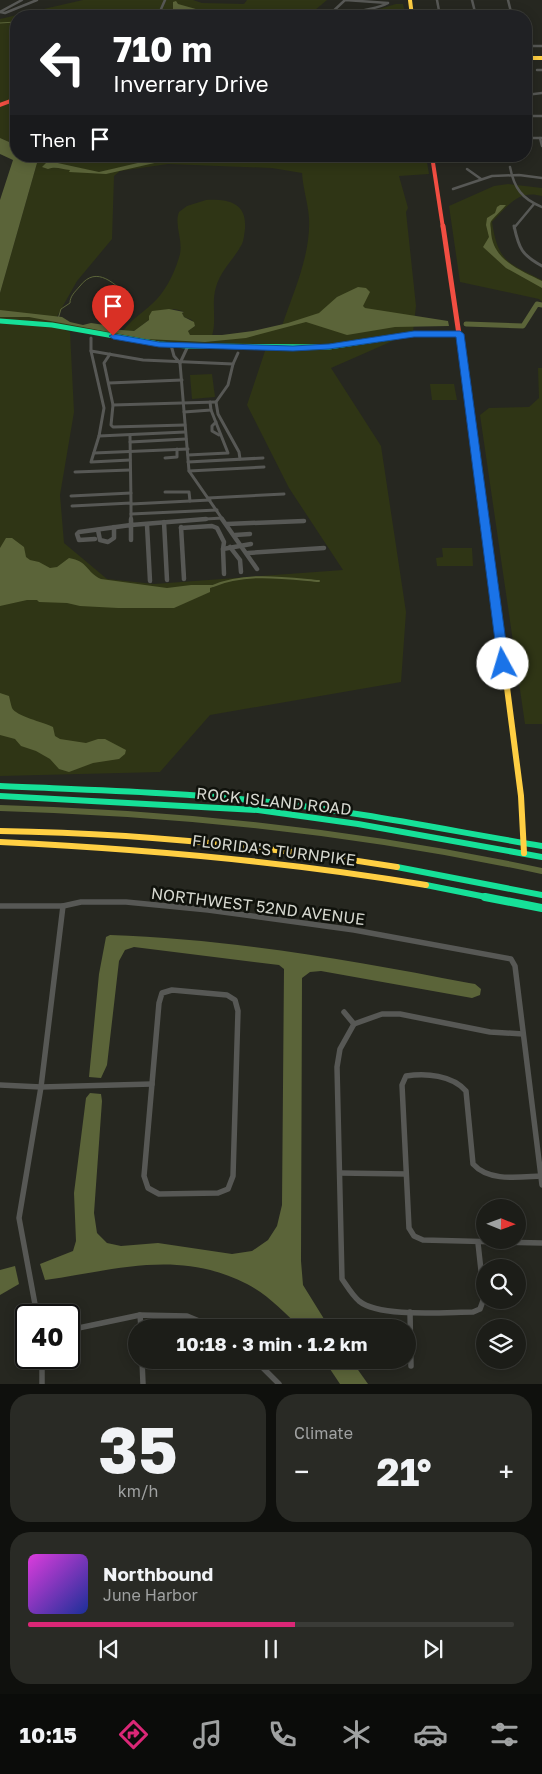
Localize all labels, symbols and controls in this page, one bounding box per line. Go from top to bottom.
text: 710 m [113,28,212,70]
icon: left [30,30,95,95]
text: Inverrary Drive [113,70,269,97]
icon: arrive [86,125,114,153]
text: Then [30,128,76,151]
pin [92,285,134,336]
icon: arrive [99,292,127,320]
position arrow [476,637,528,689]
street label: ROCK ISLAND ROAD [195,783,353,819]
street label: FLORIDA'S TURNPIKE [191,830,357,870]
street label: NORTHWEST 52ND AVENUE [150,883,366,929]
north arrow [476,1199,526,1249]
map controls [476,1199,526,1369]
button: search [476,1259,526,1309]
speed limit sign: 40 [15,1304,80,1369]
button: layers [476,1319,526,1369]
text: 10:18 · 3 min · 1.2 km [177,1332,367,1355]
text: 35 [98,1409,178,1487]
text: Climate [294,1423,353,1443]
text: 21° [377,1449,432,1494]
text: − [294,1455,309,1488]
text: + [499,1455,514,1488]
text: km/h [118,1481,158,1501]
text: Northbound [103,1562,213,1585]
text: June Harbor [103,1585,198,1605]
icon: previous [95,1635,123,1663]
icon: pause [257,1635,285,1663]
icon: next [419,1635,447,1663]
icon: directions [116,1717,151,1752]
icon: music [190,1717,225,1752]
icon: phone [265,1717,300,1752]
icon: climate [339,1717,374,1752]
icon: car [413,1717,448,1752]
icon: filters [487,1717,522,1752]
text: 10:15 [20,1721,77,1748]

